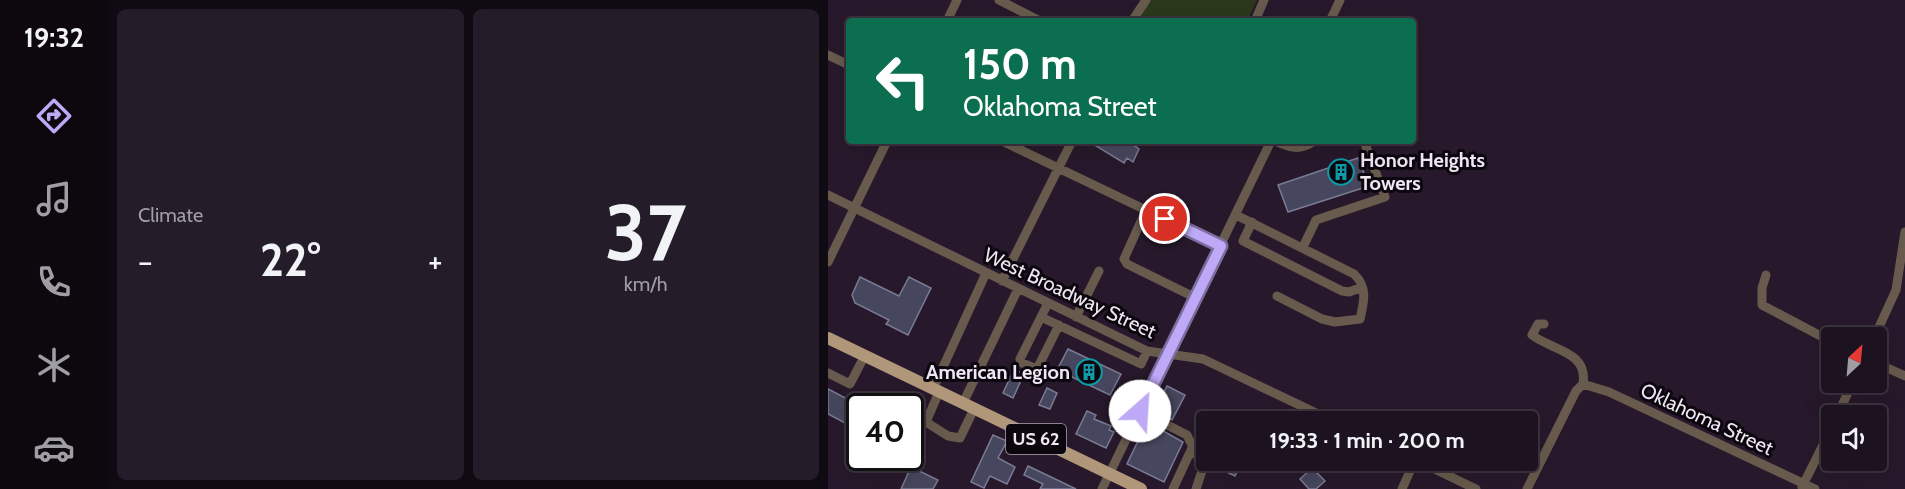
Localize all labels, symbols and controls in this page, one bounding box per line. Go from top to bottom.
text: 19:32 [24,21,84,54]
text: 150 m [963,38,1077,90]
icon: left [864,42,942,120]
text: Oklahoma Street [963,90,1157,123]
icon: directions [33,95,75,137]
place label: Honor Heights Towers [1360,148,1485,195]
building icon: Honor Heights Towers [1326,157,1356,187]
icon: music [33,178,75,220]
text: 37 [605,185,687,280]
pin [1139,193,1190,244]
icon: arrive [1148,202,1181,235]
text: Climate [138,203,203,227]
text: 22° [260,233,321,287]
text: − [138,241,153,281]
text: + [428,241,443,281]
street label: West Broadway Street [980,243,1160,344]
icon: phone [33,261,75,303]
text: km/h [624,272,668,296]
north arrow [1821,327,1887,393]
map controls [1821,327,1887,471]
icon: climate [33,344,75,386]
building icon: American Legion [1074,357,1104,387]
place label: American Legion [926,360,1070,384]
street label: Oklahoma Street [1637,378,1777,460]
position arrow [1108,379,1172,443]
speed limit sign: 40 [846,393,924,471]
button: sound [1821,405,1887,471]
road number: US 62 [1006,424,1066,454]
icon: car [33,427,75,469]
text: 19:33 · 1 min · 200 m [1269,427,1465,454]

